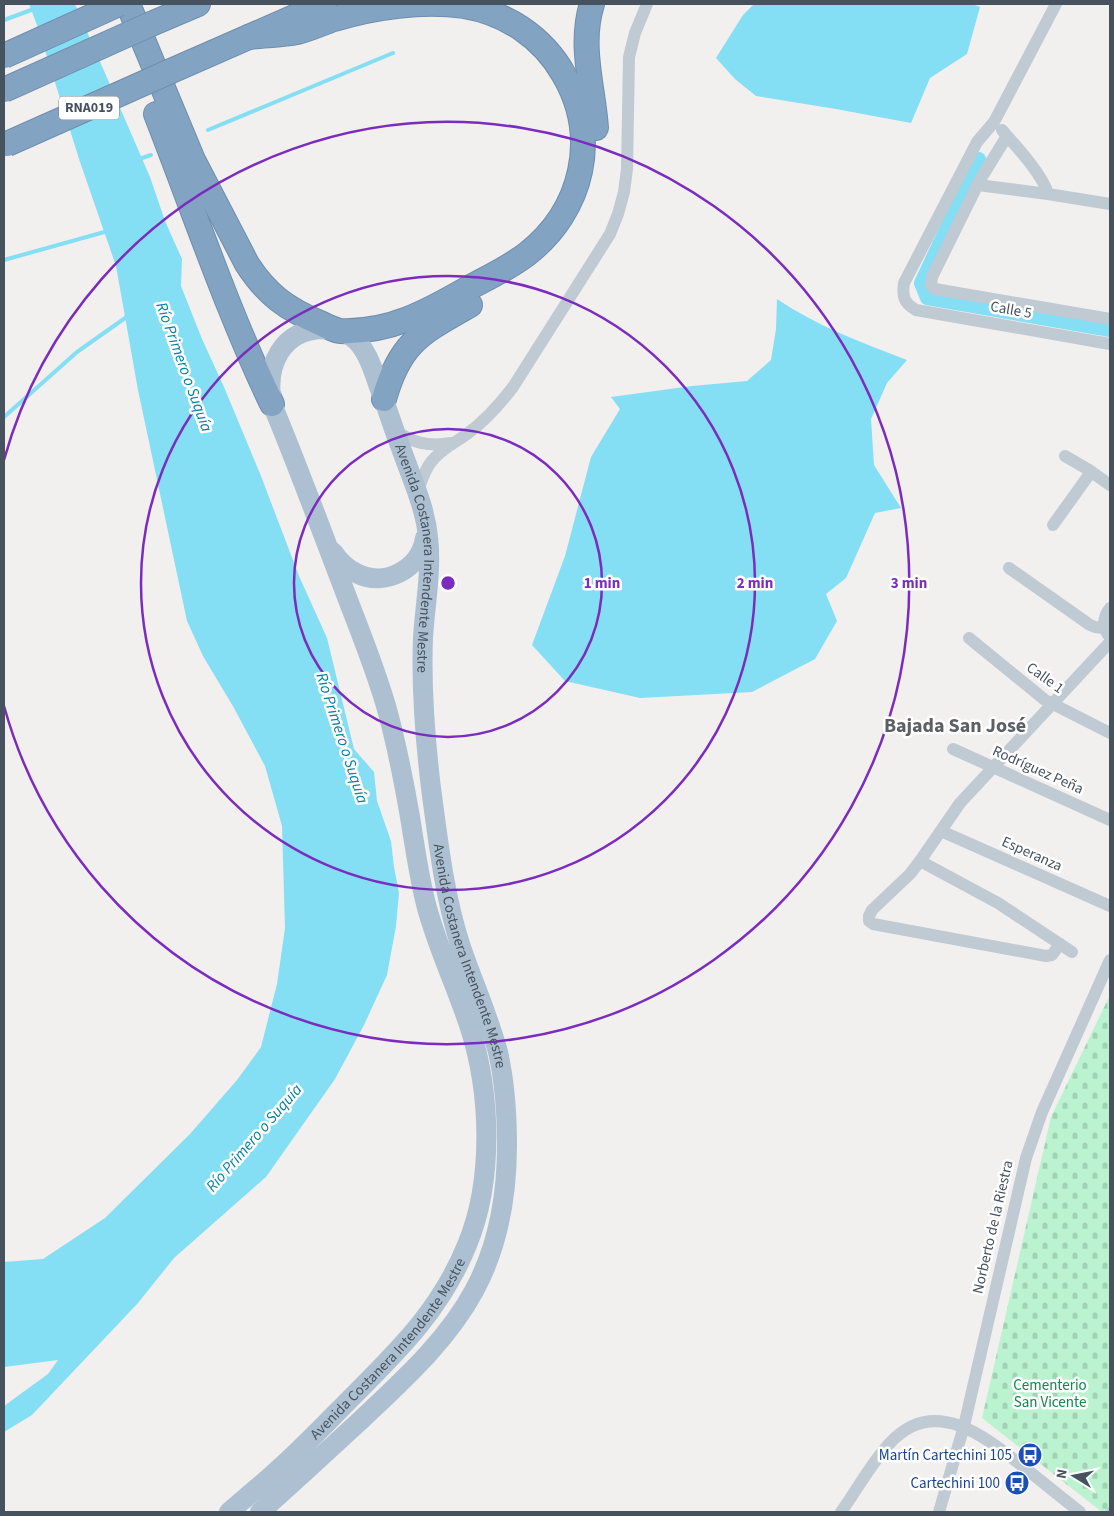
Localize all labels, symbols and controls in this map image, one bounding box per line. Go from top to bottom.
road number: RNA019 [59,96,119,120]
street label: Calle 5 [989,296,1033,324]
water label: Río Primero o Suquía [150,299,218,435]
street label: Avenida Costanera Intendente Mestre [390,441,440,673]
text: 1 min [584,573,620,594]
text: 2 min [737,573,773,594]
text: 3 min [891,573,927,594]
centre of rings [439,574,457,592]
street label: Calle 1 [1022,657,1068,699]
water label: Río Primero o Suquía [310,670,374,807]
district label: Bajada San José [884,712,1026,740]
street label: Rodríguez Peña [989,741,1087,799]
street label: Esperanza [998,831,1066,877]
street label: Avenida Costanera Intendente Mestre [428,842,512,1070]
water label: Río Primero o Suquía [201,1079,307,1197]
street label: Norberto de la Riestra [967,1158,1019,1296]
street label: Avenida Costanera Intendente Mestre [305,1254,471,1444]
park label: Cementerio San Vicente [1013,1375,1087,1413]
bus stop icon: Martín Cartechini 105 [1017,1442,1043,1468]
place label: Martín Cartechini 105 [879,1445,1012,1466]
north arrow [1049,1451,1099,1501]
text: N [1052,1468,1073,1480]
bus stop icon: Cartechini 100 [1004,1470,1030,1496]
place label: Cartechini 100 [910,1473,1000,1494]

